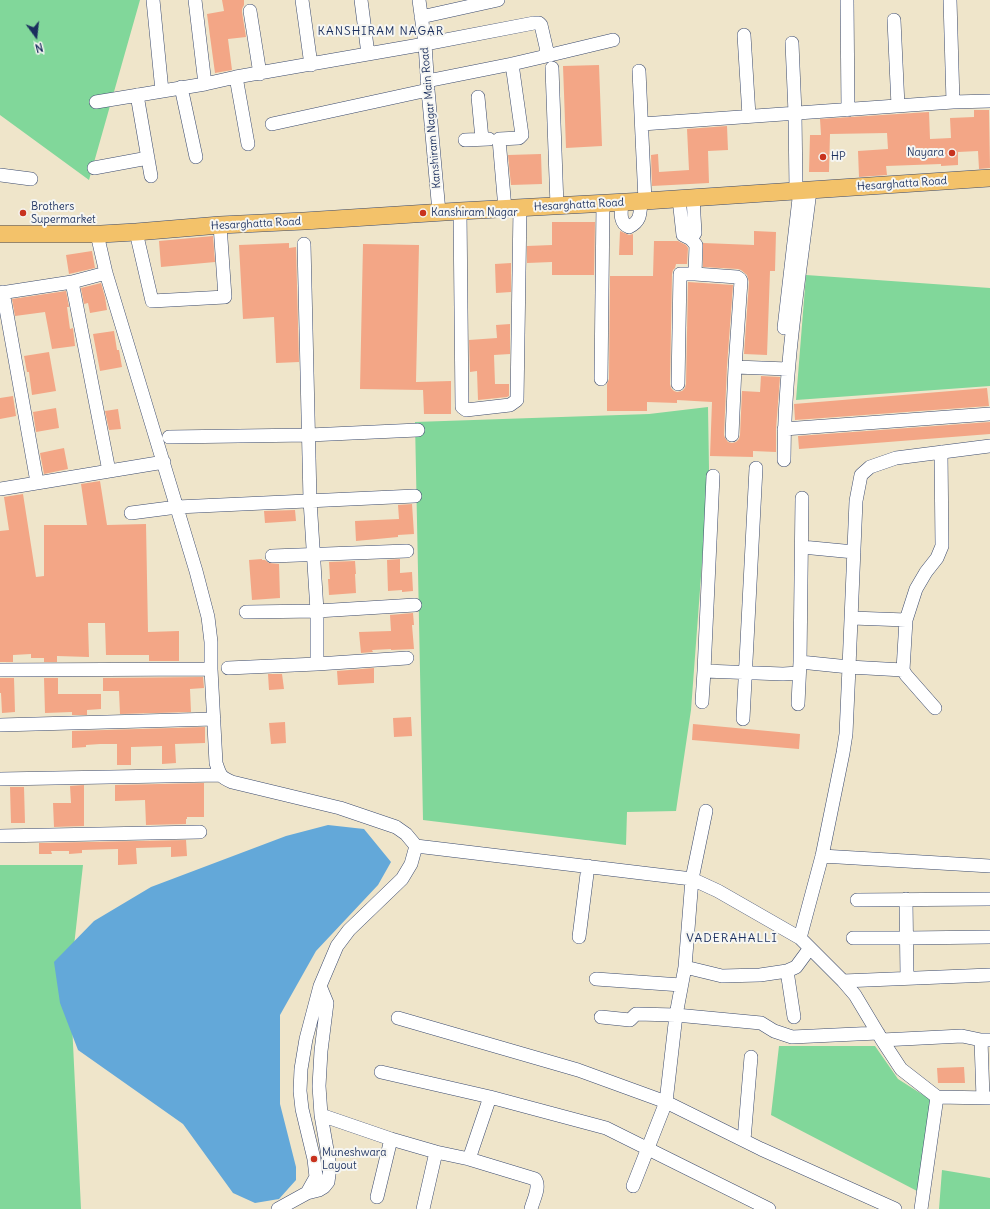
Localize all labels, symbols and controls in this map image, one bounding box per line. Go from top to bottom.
north arrow [16,16,56,56]
district label: KANSHIRAM NAGAR [318,25,444,39]
text: N [34,40,45,55]
street label: Kanshiram Nagar Main Road [418,47,444,189]
place label: Nayara [907,146,944,160]
marker: Nayara [947,148,957,158]
place label: HP [831,150,846,164]
marker: HP [818,152,828,162]
street label: Hesarghatta Road [857,174,947,194]
street label: Hesarghatta Road [534,196,624,214]
place label: Brothers Supermarket [31,200,96,226]
place label: Kanshiram Nagar [431,206,518,220]
marker: Brothers Supermarket [18,208,28,218]
marker: Kanshiram Nagar [418,208,428,218]
street label: Hesarghatta Road [211,215,301,233]
district label: VADERAHALLI [686,932,778,946]
place label: Muneshwara Layout [322,1146,386,1172]
marker: Muneshwara Layout [309,1154,319,1164]

